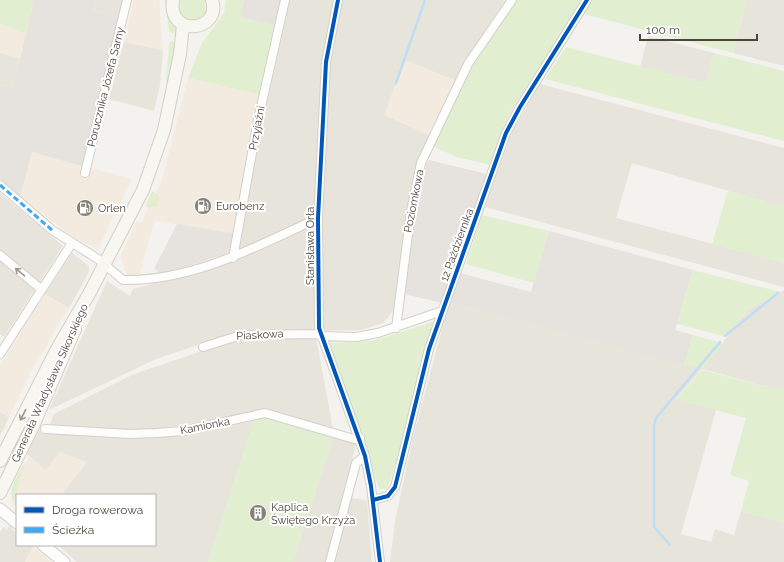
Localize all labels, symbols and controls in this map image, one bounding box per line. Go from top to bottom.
scale bar [640,16,757,42]
text: 100 m [646,23,680,37]
street label: Porucznika Józefa Sarny [85,26,127,148]
street label: Przyjaźni [246,105,268,151]
street label: Poziomkowa [401,168,427,234]
fuel station icon: Eurobenz [193,196,213,216]
fuel station icon: Orlen [75,198,95,218]
place label: Eurobenz [216,200,265,213]
place label: Orlen [98,202,126,215]
street label: Stanisława Orła [304,207,317,285]
street label: 12 Października [438,207,476,283]
one-way arrow [15,268,26,277]
street label: Generała Władysława Sikorskiego [9,301,91,464]
street label: Piaskowa [236,327,284,343]
one-way arrow [19,408,27,420]
street label: Kamionka [179,415,231,437]
legend [16,494,156,546]
place label: Kaplica Świętego Krzyża [271,501,355,527]
text: Droga rowerowa [52,503,143,517]
building icon: Kaplica Świętego Krzyża [248,503,268,523]
text: Ścieżka [52,523,94,537]

